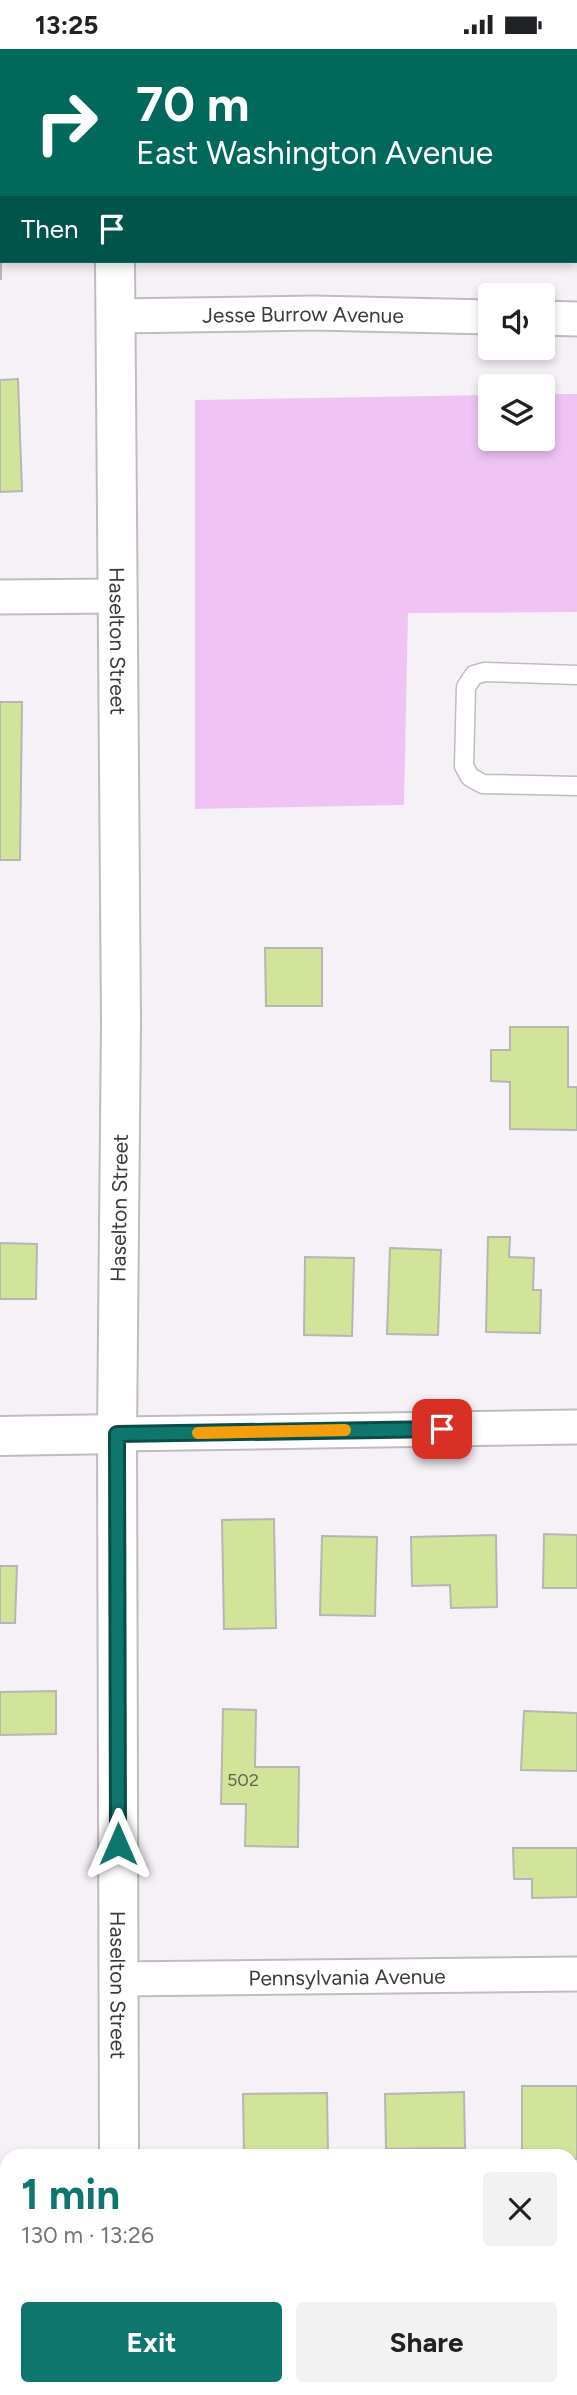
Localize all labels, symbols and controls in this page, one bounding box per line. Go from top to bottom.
text: 13:25 [35,9,98,41]
text: 70 m [136,74,249,133]
icon: right [21,77,112,168]
text: East Washington Avenue [136,134,493,172]
icon: arrive [93,210,131,248]
text: Then [21,213,79,245]
map controls [478,283,555,451]
button: sound [478,283,555,360]
street label: Jesse Burrow Avenue [202,300,404,328]
button: layers [478,374,555,451]
street label: Haselton Street [105,567,131,715]
street label: Haselton Street [105,1134,133,1282]
pin [412,1399,472,1459]
icon: arrive [423,1410,461,1448]
house number: 502 [227,1769,259,1791]
position arrow [81,1807,155,1881]
street label: Haselton Street [106,1911,131,2059]
street label: Pennsylvania Avenue [248,1963,446,1990]
text: 1 min [21,2169,120,2220]
button: close [483,2172,557,2246]
text: 130 m · 13:26 [21,2221,154,2249]
button: Exit [21,2302,282,2382]
button: Share [296,2302,557,2382]

